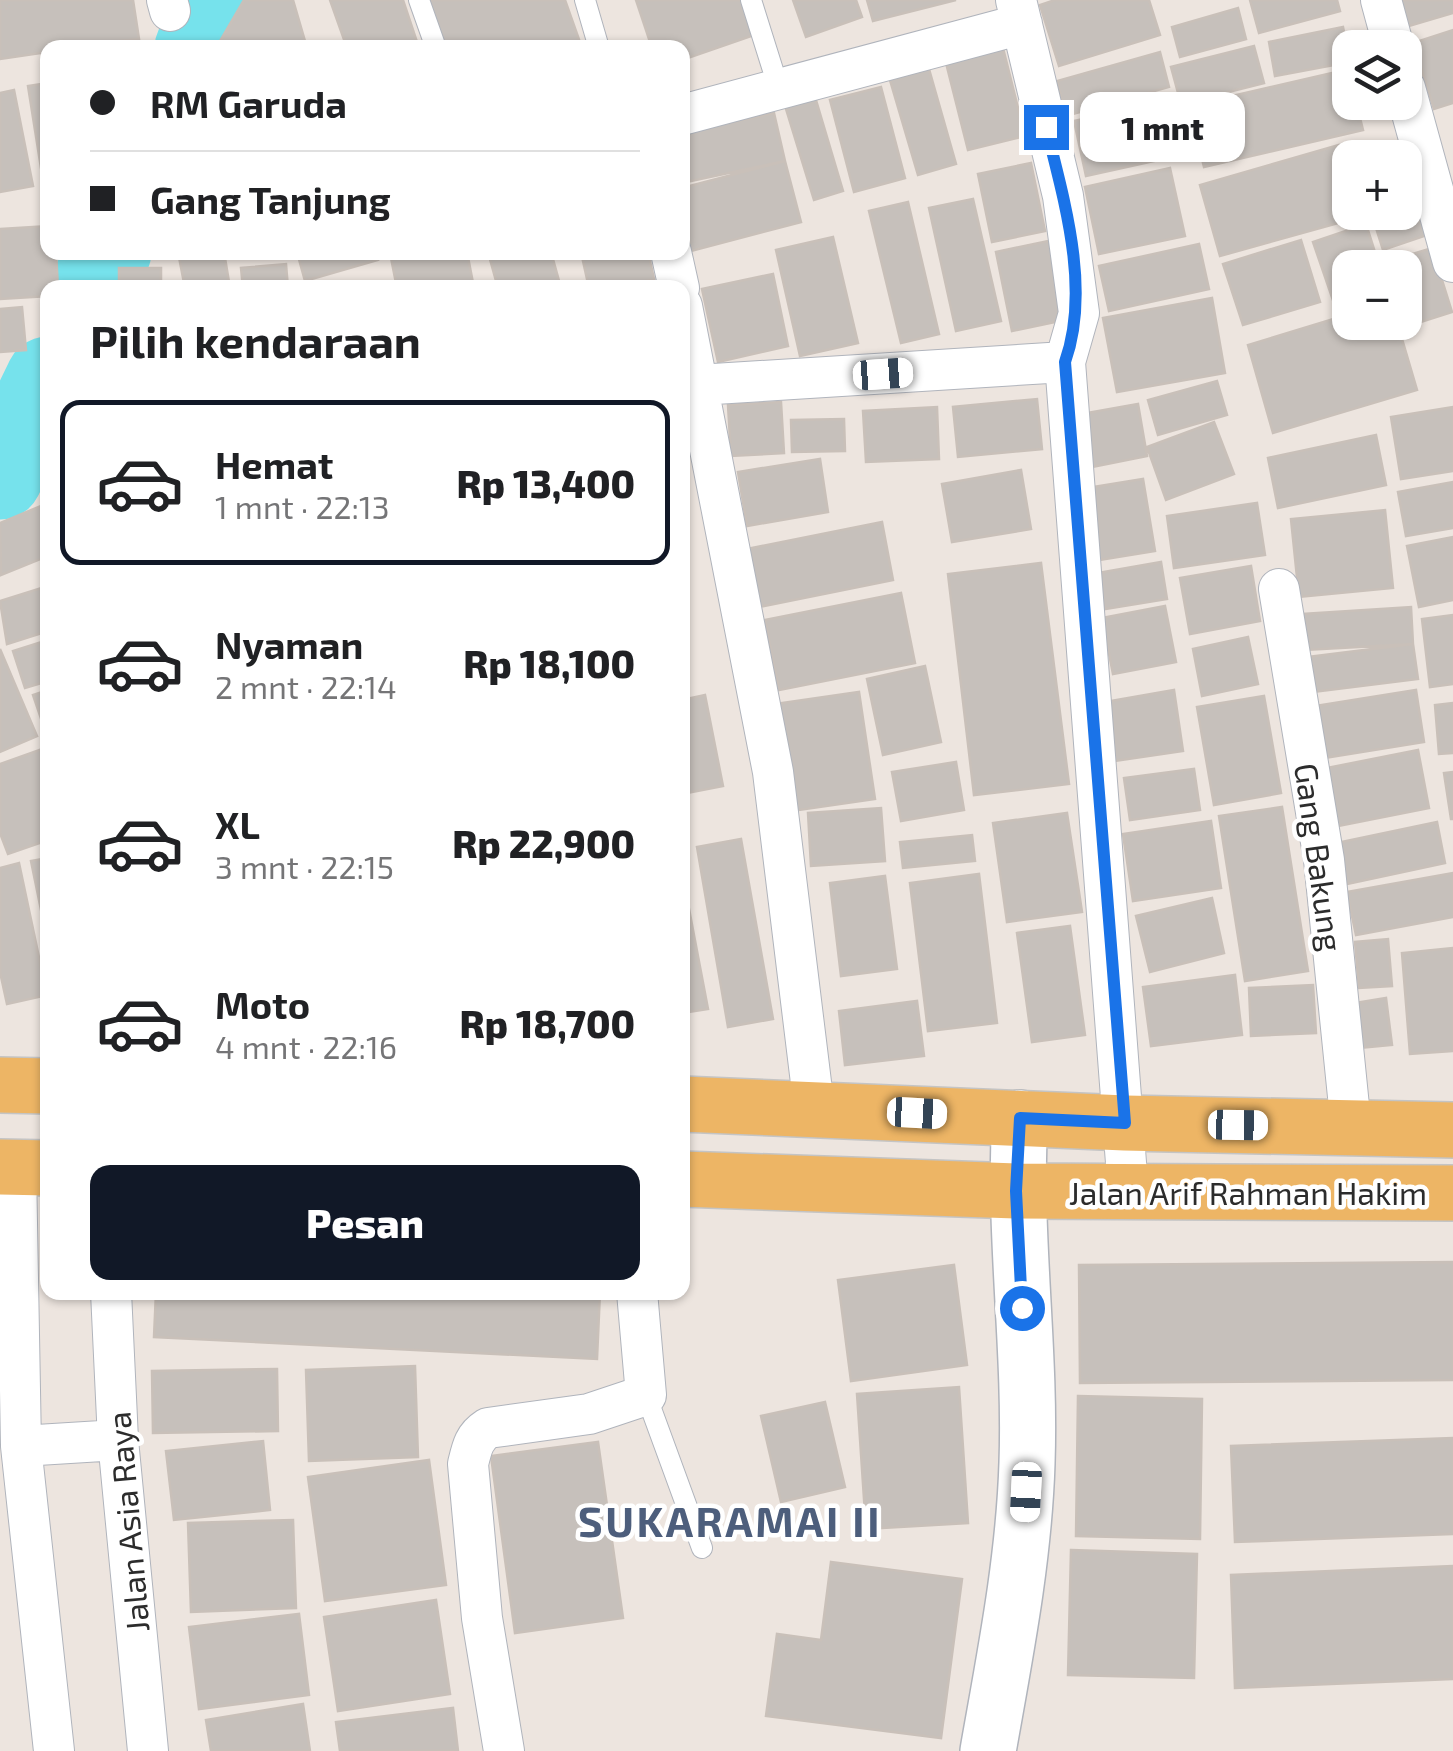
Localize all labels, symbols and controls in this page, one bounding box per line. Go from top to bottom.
map controls [1332,30,1422,340]
button: layers [1332,30,1422,120]
text: RM Garuda [150,80,347,126]
callout: 1 mnt [1081,92,1246,162]
route end [1024,105,1069,150]
text: 1 mnt [1121,108,1204,146]
button: + [1332,140,1422,230]
text: Gang Tanjung [150,176,391,222]
button: − [1332,250,1422,340]
text: Pilih kendaraan [90,313,421,367]
car [852,357,914,391]
icon: car [95,438,185,528]
text: Hemat [215,441,333,487]
text: Rp 13,400 [456,460,635,506]
text: 1 mnt · 22:13 [215,487,390,525]
icon: car [95,618,185,708]
text: Nyaman [215,621,363,667]
text: Rp 18,100 [463,640,635,686]
text: 2 mnt · 22:14 [215,667,397,705]
street label: Gang Bakung [1288,760,1352,954]
icon: car [95,798,185,888]
text: XL [215,801,260,847]
text: Rp 22,900 [452,820,635,866]
text: 3 mnt · 22:15 [215,847,394,885]
icon: car [95,978,185,1068]
text: Moto [215,981,310,1027]
text: Rp 18,700 [460,1000,635,1046]
text: 4 mnt · 22:16 [215,1027,397,1065]
car [886,1096,948,1130]
car [1208,1109,1268,1141]
button: Pesan [90,1165,640,1280]
street label: Jalan Arif Rahman Hakim [1069,1173,1427,1211]
route start [1000,1286,1045,1331]
street label: Jalan Asia Raya [98,1410,156,1634]
car [1009,1461,1043,1523]
district label: SUKARAMAI II [578,1495,882,1545]

